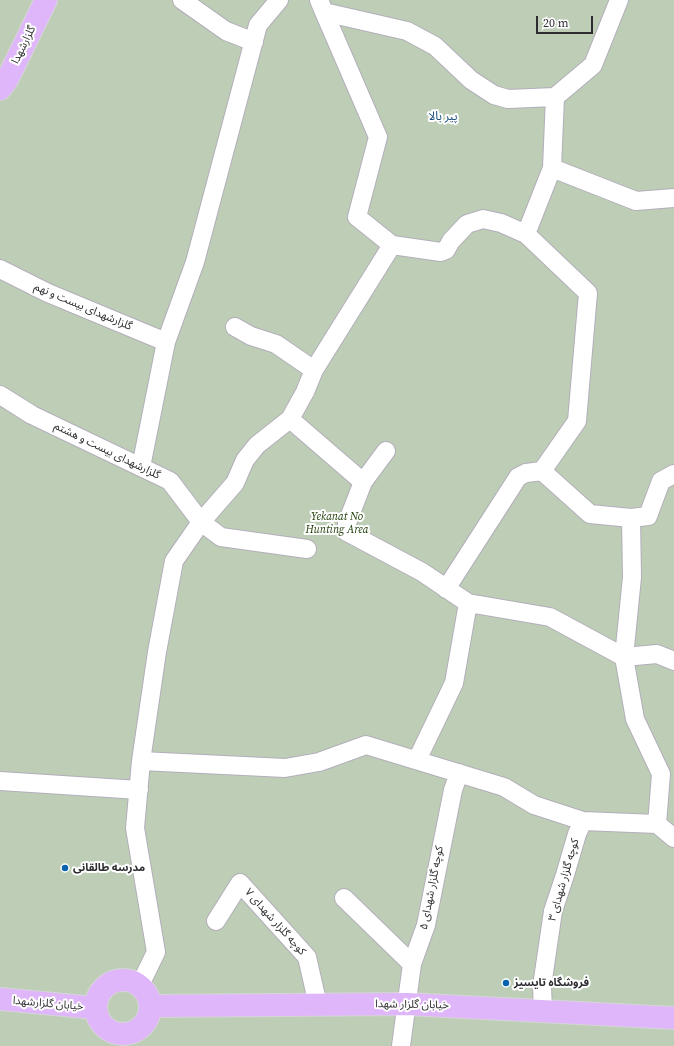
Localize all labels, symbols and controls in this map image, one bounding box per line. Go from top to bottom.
scale bar [538,8,595,34]
text: 20 m [543,15,569,31]
street label: گلزارشهدا [9,24,39,66]
district label: پیر بالا [428,110,458,124]
street label: گلزارشهدای بیست و نهم [32,280,134,334]
street label: گلزارشهدای بیست و هشتم [52,420,162,482]
park label: Yekanat No Hunting Area [306,510,368,536]
street label: کوچه گلزار شهدای ۳ [546,837,582,923]
street label: کوچه گلزار شهدای ۵ [417,845,447,931]
place label: مدرسه طالقانی [73,861,145,875]
marker: مدرسه طالقانی [60,863,70,873]
street label: کوچه گلزار شهدای ۷ [242,886,308,958]
place label: فروشگاه تایسیز [514,976,589,990]
marker: فروشگاه تایسیز [501,978,511,988]
street label: خیابان گلزارشهدا [12,994,84,1014]
street label: خیابان گلزار شهدا [375,998,449,1012]

